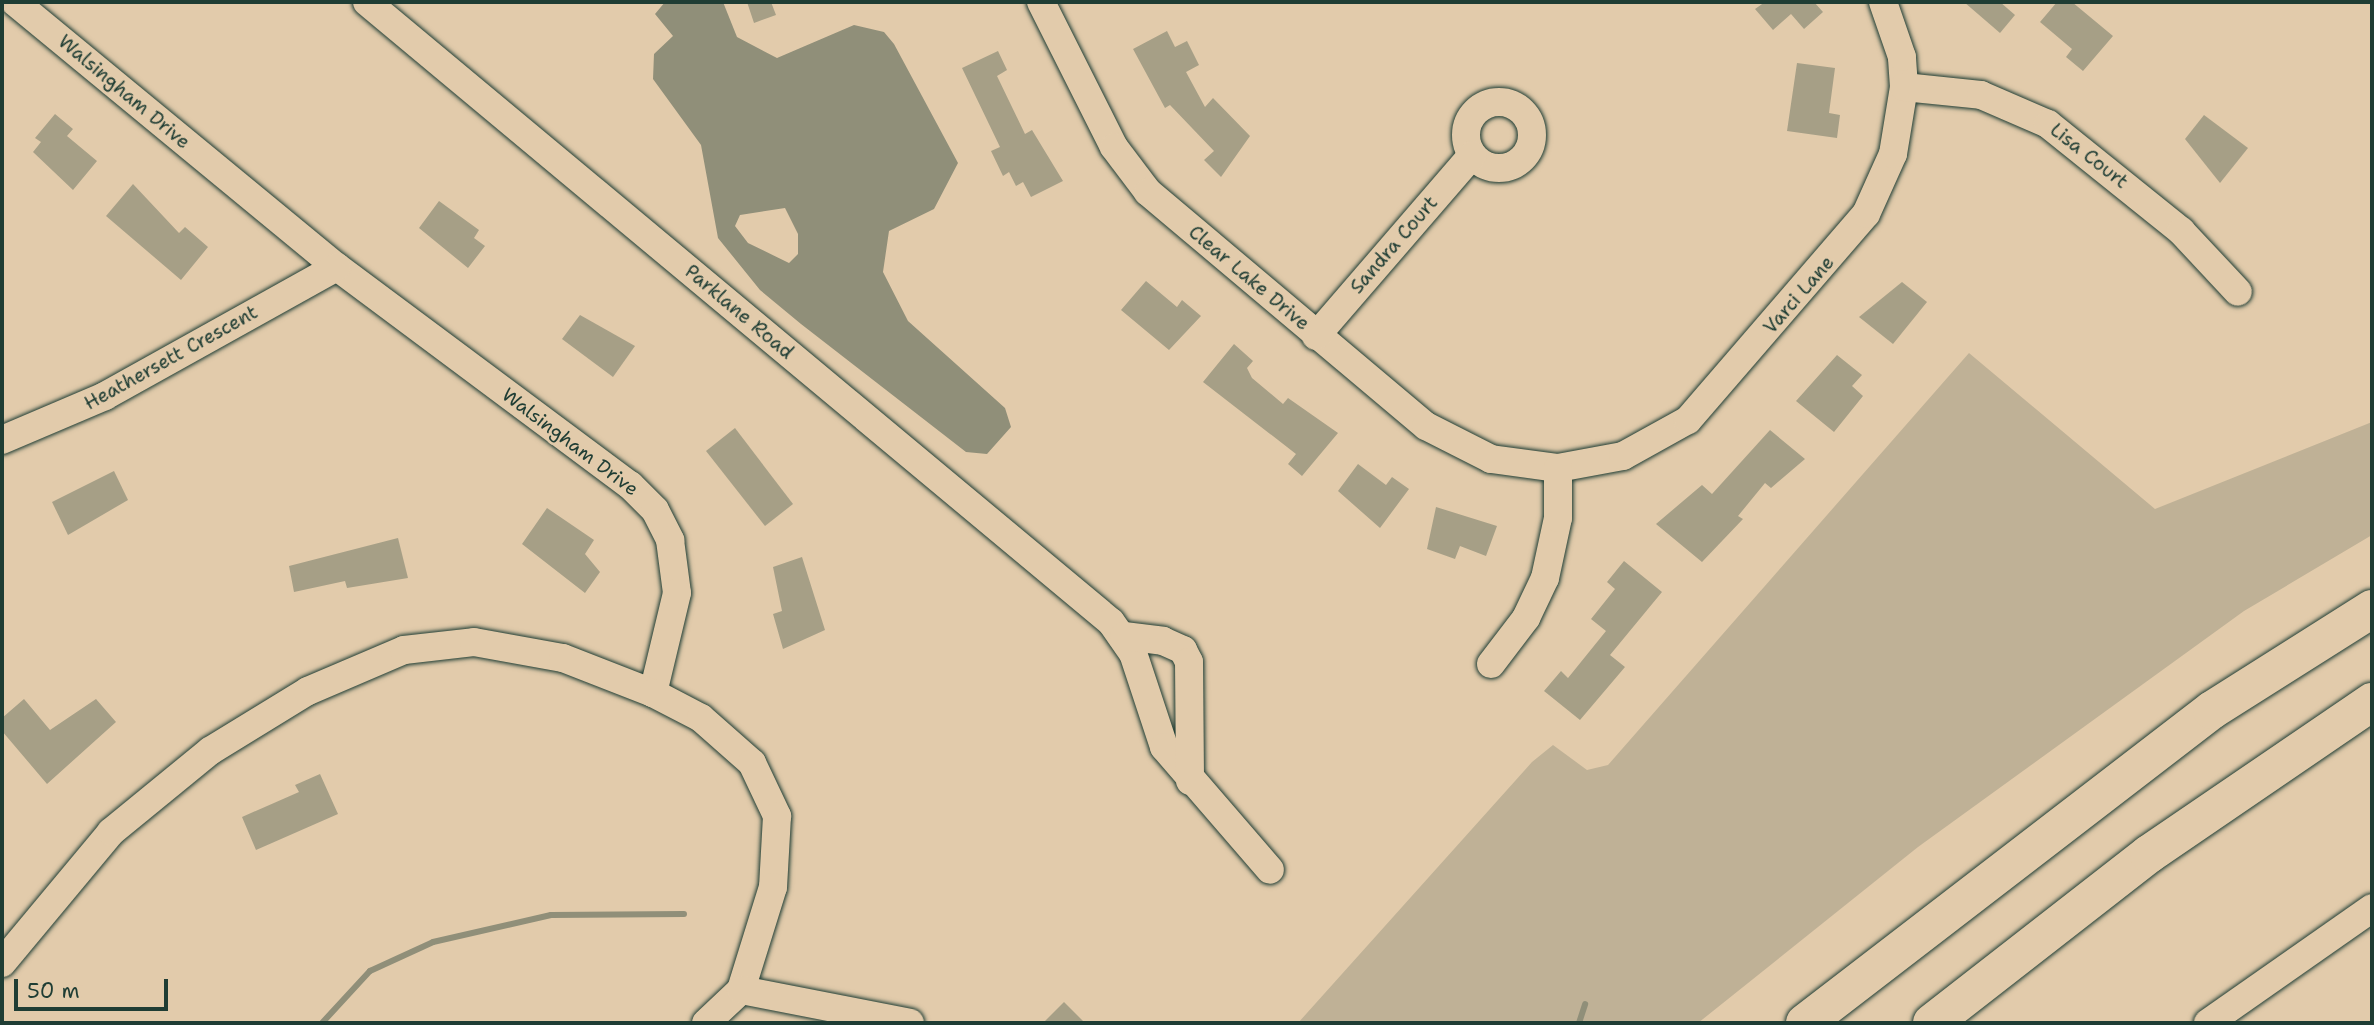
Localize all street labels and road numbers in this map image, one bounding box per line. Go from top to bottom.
street label: Walsingham Drive [53,30,195,154]
street label: Lisa Court [2045,119,2133,193]
street label: Sandra Court [1345,192,1443,298]
street label: Clear Lake Drive [1184,221,1314,335]
street label: Varci Lane [1759,251,1839,339]
street label: Parklane Road [680,260,798,364]
street label: Heathersett Crescent [80,301,262,415]
street label: Walsingham Drive [497,383,643,501]

